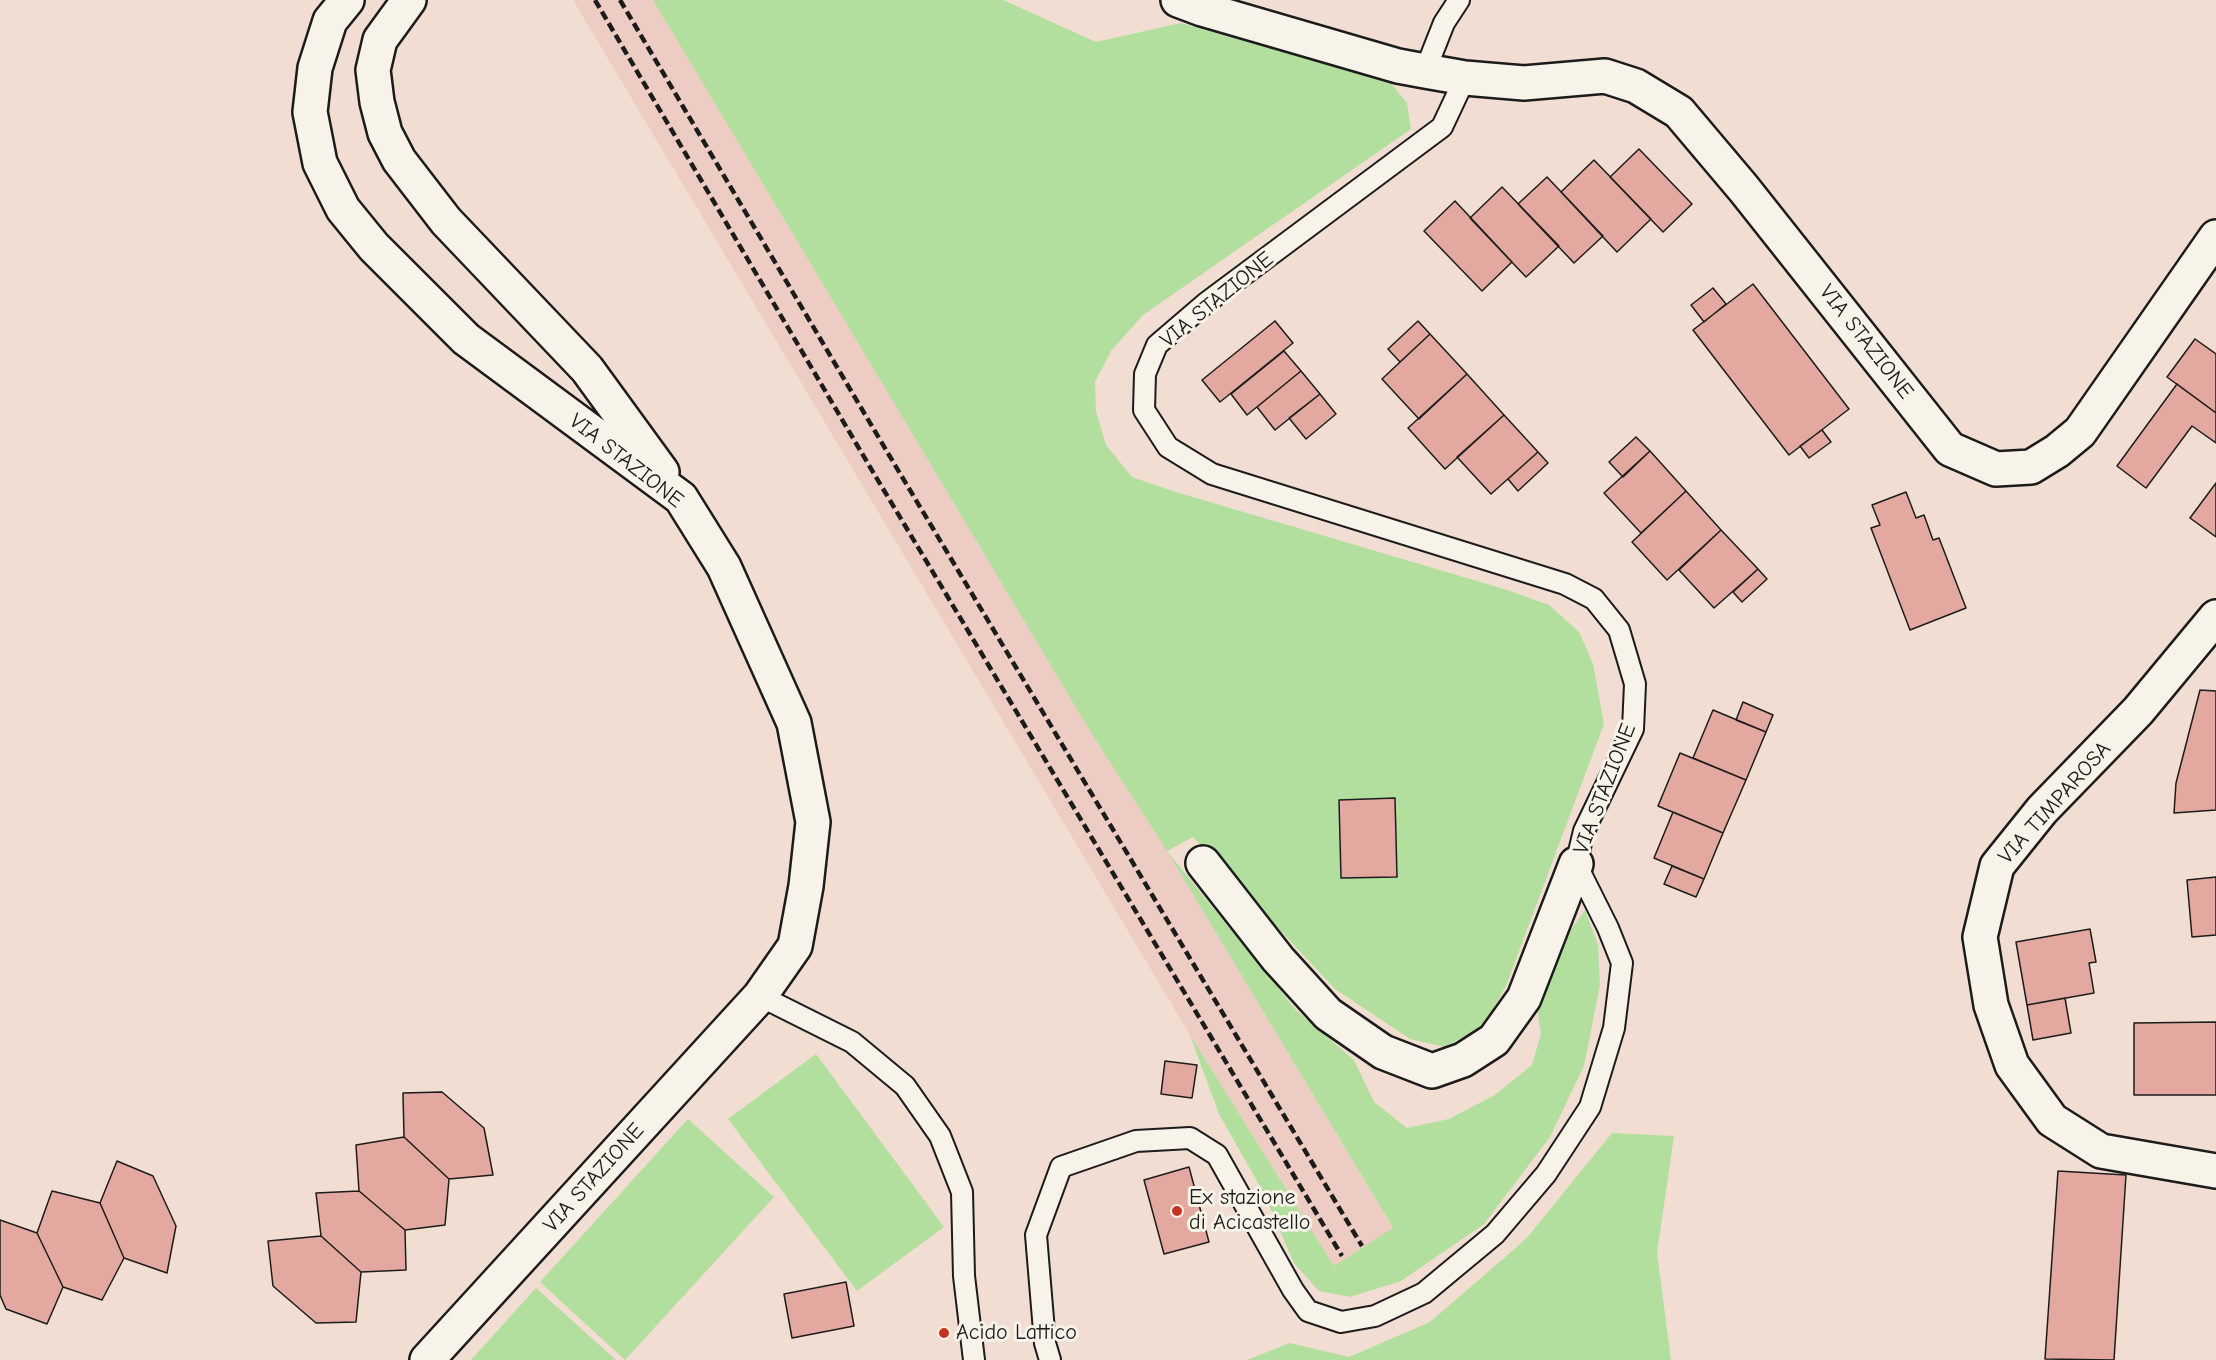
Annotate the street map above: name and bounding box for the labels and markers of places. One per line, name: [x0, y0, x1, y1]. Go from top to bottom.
place label: Ex stazione di Acicastello: [1189, 1185, 1310, 1236]
marker: Ex stazione di Acicastello: [1170, 1204, 1184, 1218]
place label: Acido Lattico: [956, 1320, 1077, 1346]
marker: Acido Lattico: [937, 1326, 951, 1340]

